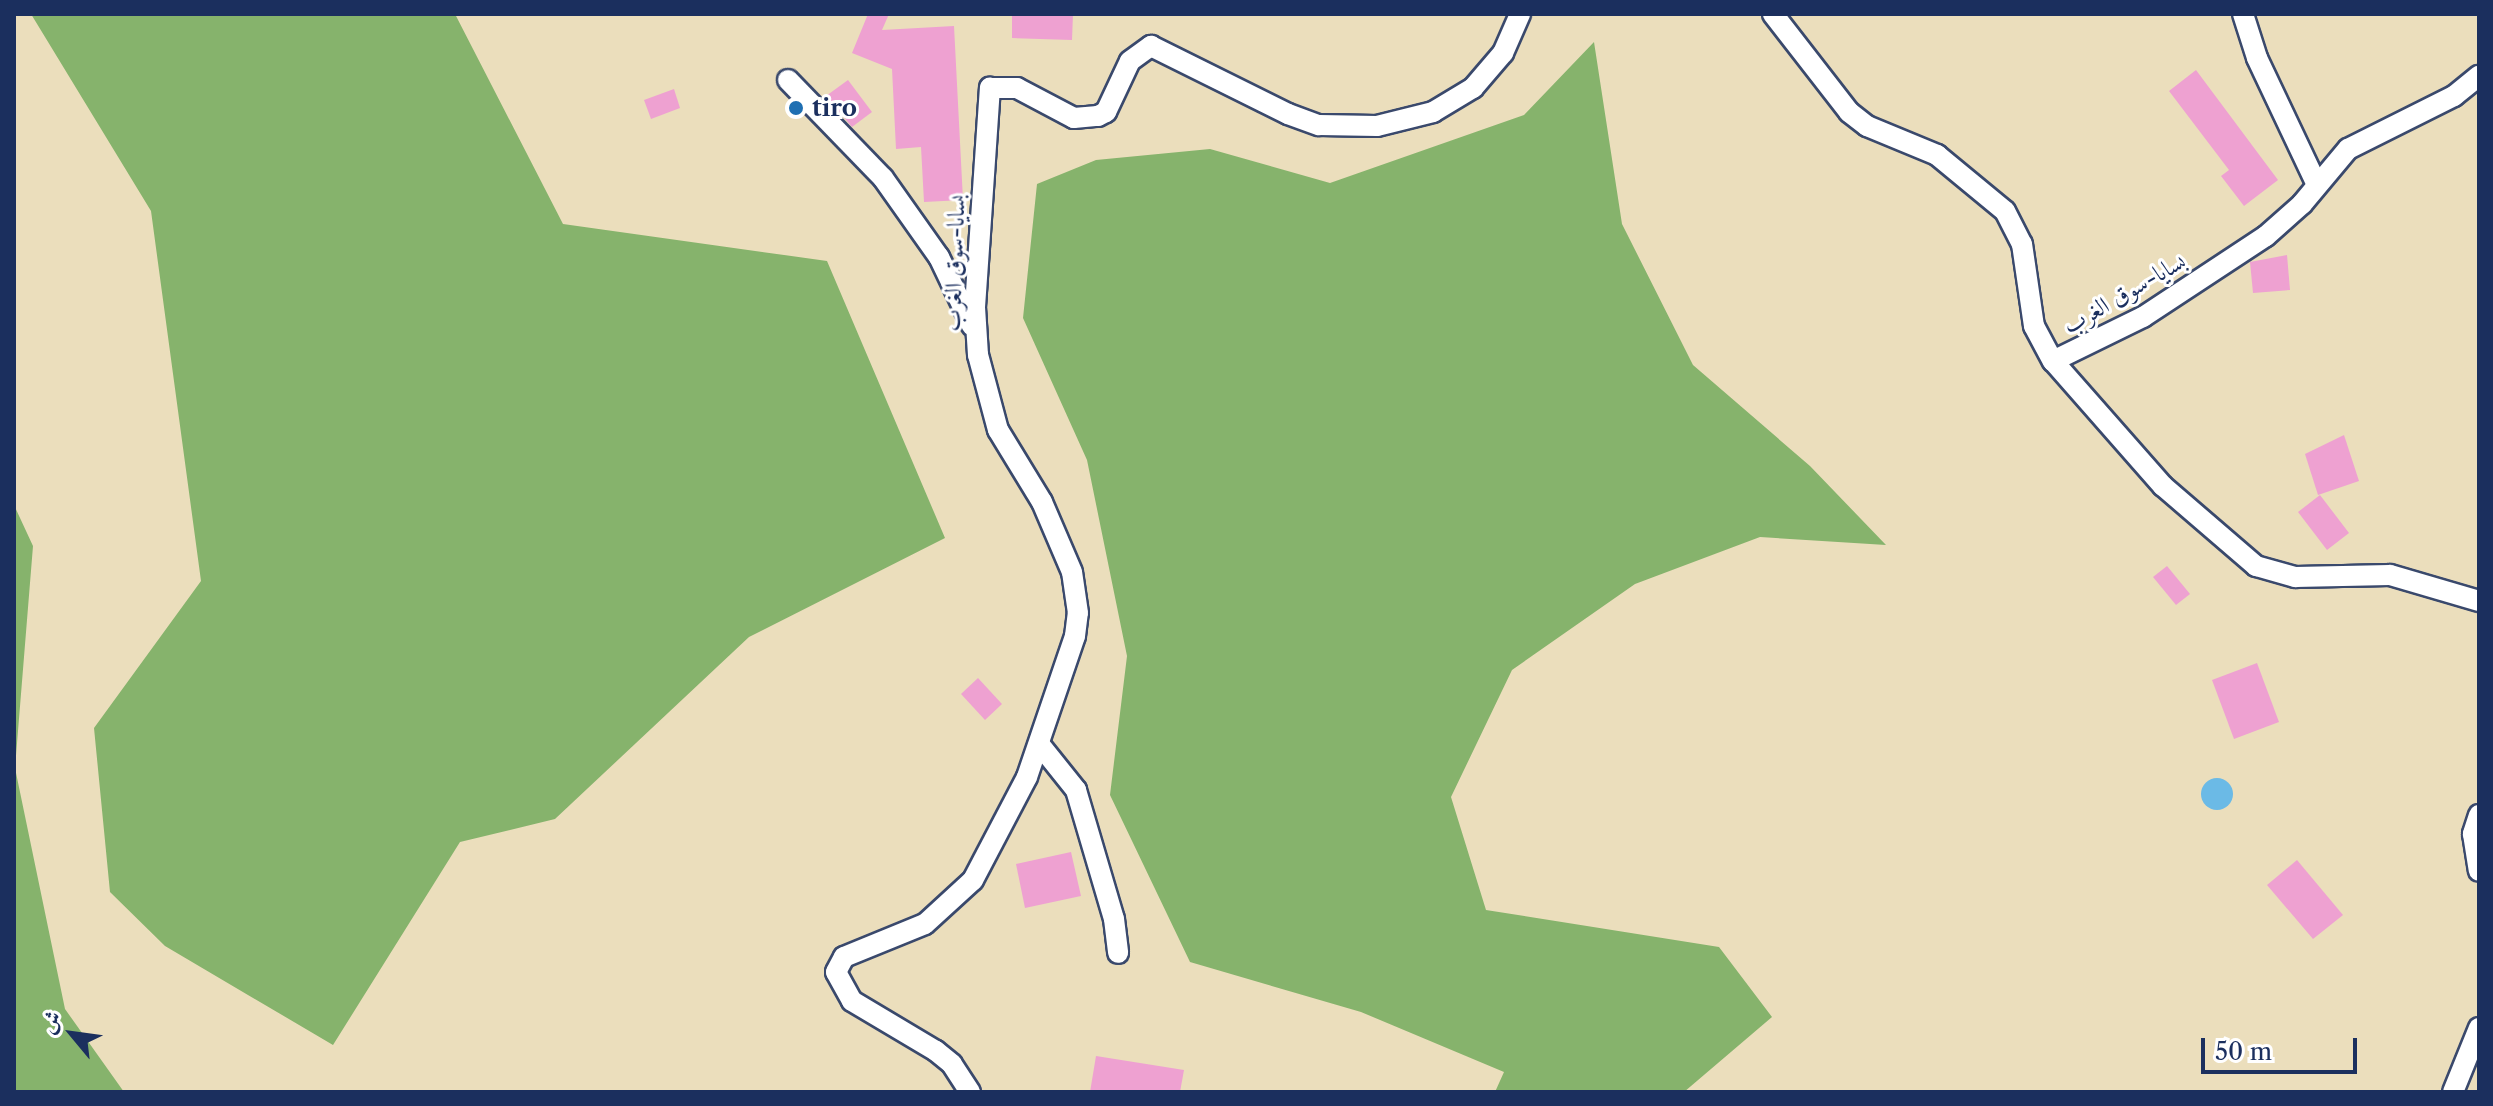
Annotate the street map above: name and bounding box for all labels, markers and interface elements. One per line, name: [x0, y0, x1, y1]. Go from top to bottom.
place label: tiro: [812, 94, 857, 122]
marker: tiro: [787, 99, 805, 117]
street label: بسايا-سوق الغرب: [937, 194, 971, 332]
street label: بسايا-سوق الغرب: [2057, 246, 2191, 340]
north arrow: [32, 994, 112, 1074]
text: ش: [33, 1006, 68, 1038]
scale bar: [2205, 1022, 2361, 1072]
text: 50 m: [2215, 1037, 2272, 1066]

